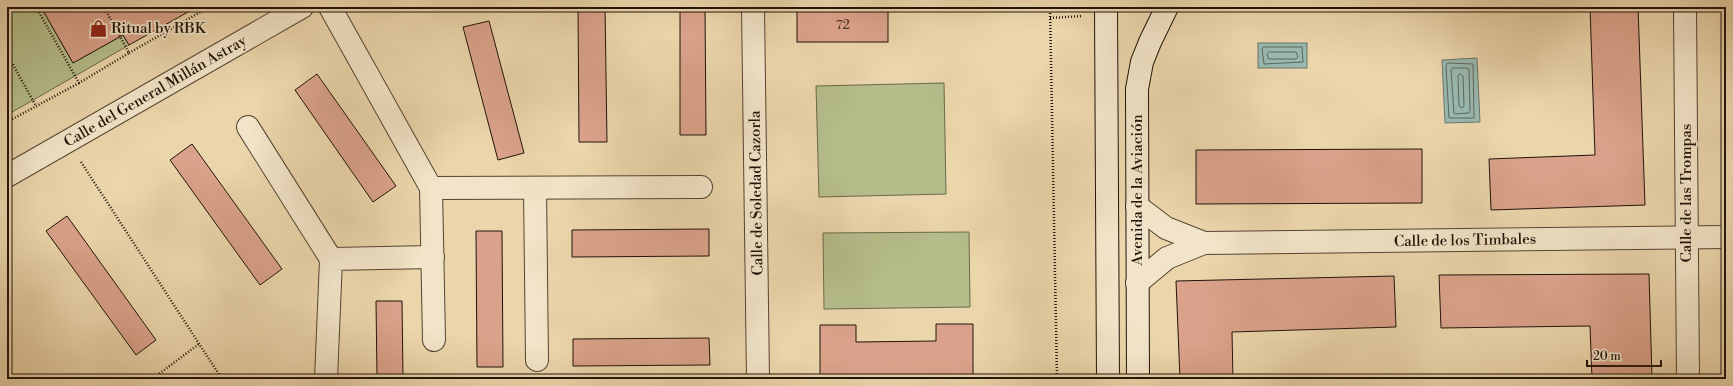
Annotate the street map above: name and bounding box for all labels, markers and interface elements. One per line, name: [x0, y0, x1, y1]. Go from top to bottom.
house number: 72: [836, 17, 850, 33]
shop icon: Ritual by RBK: [88, 18, 108, 38]
place label: Ritual by RBK: [111, 19, 207, 38]
street label: Calle del General Millán Astray: [60, 31, 251, 152]
street label: Calle de Soledad Cazorla: [746, 110, 767, 276]
street label: Avenida de la Aviación: [1128, 114, 1147, 267]
street label: Calle de las Trompas: [1677, 124, 1696, 262]
street label: Calle de los Timbales: [1394, 230, 1536, 251]
scale bar: [1587, 342, 1661, 368]
text: 20 m: [1593, 349, 1621, 364]

